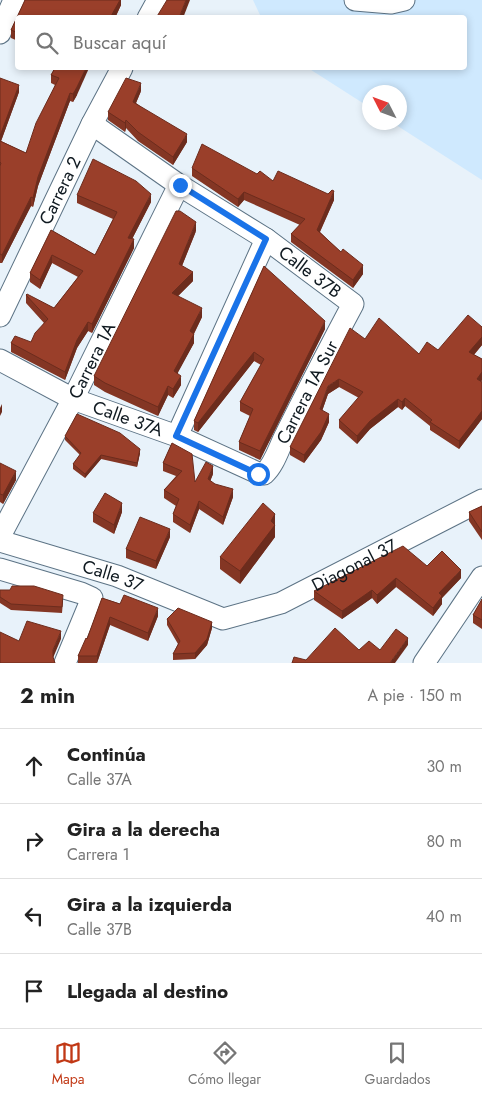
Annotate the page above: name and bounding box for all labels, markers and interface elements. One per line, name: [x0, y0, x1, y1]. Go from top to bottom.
search box: [15, 15, 467, 70]
icon: search: [33, 29, 61, 57]
text: Buscar aquí: [73, 29, 167, 56]
north arrow: [362, 85, 407, 130]
street label: Carrera 2: [33, 152, 88, 229]
route end: [169, 174, 192, 197]
street label: Calle 37B: [273, 240, 347, 304]
street label: Carrera 1A: [62, 318, 122, 403]
street label: Carrera 1A Sur: [270, 335, 345, 449]
street label: Calle 37A: [89, 394, 167, 443]
route start: [247, 463, 270, 486]
street label: Diagonal 37: [307, 533, 402, 598]
street label: Calle 37: [79, 553, 148, 599]
text: 2 min: [20, 681, 75, 711]
text: A pie · 150 m: [368, 684, 462, 707]
text: Continúa: [67, 741, 146, 768]
icon: ahead: [20, 752, 48, 780]
text: 30 m: [426, 755, 462, 778]
text: Calle 37A: [67, 768, 132, 791]
text: Gira a la derecha: [67, 816, 220, 843]
icon: right: [20, 827, 48, 855]
text: 80 m: [426, 830, 462, 853]
text: Carrera 1: [67, 843, 130, 866]
text: Gira a la izquierda: [67, 891, 232, 918]
icon: left: [20, 902, 48, 930]
text: 40 m: [426, 905, 462, 928]
text: Calle 37B: [67, 918, 132, 941]
icon: arrive: [20, 977, 48, 1005]
text: Llegada al destino: [67, 978, 228, 1005]
tab: Mapa: [52, 1039, 85, 1089]
tab: Cómo llegar: [188, 1039, 261, 1089]
tab: Guardados: [365, 1039, 430, 1089]

